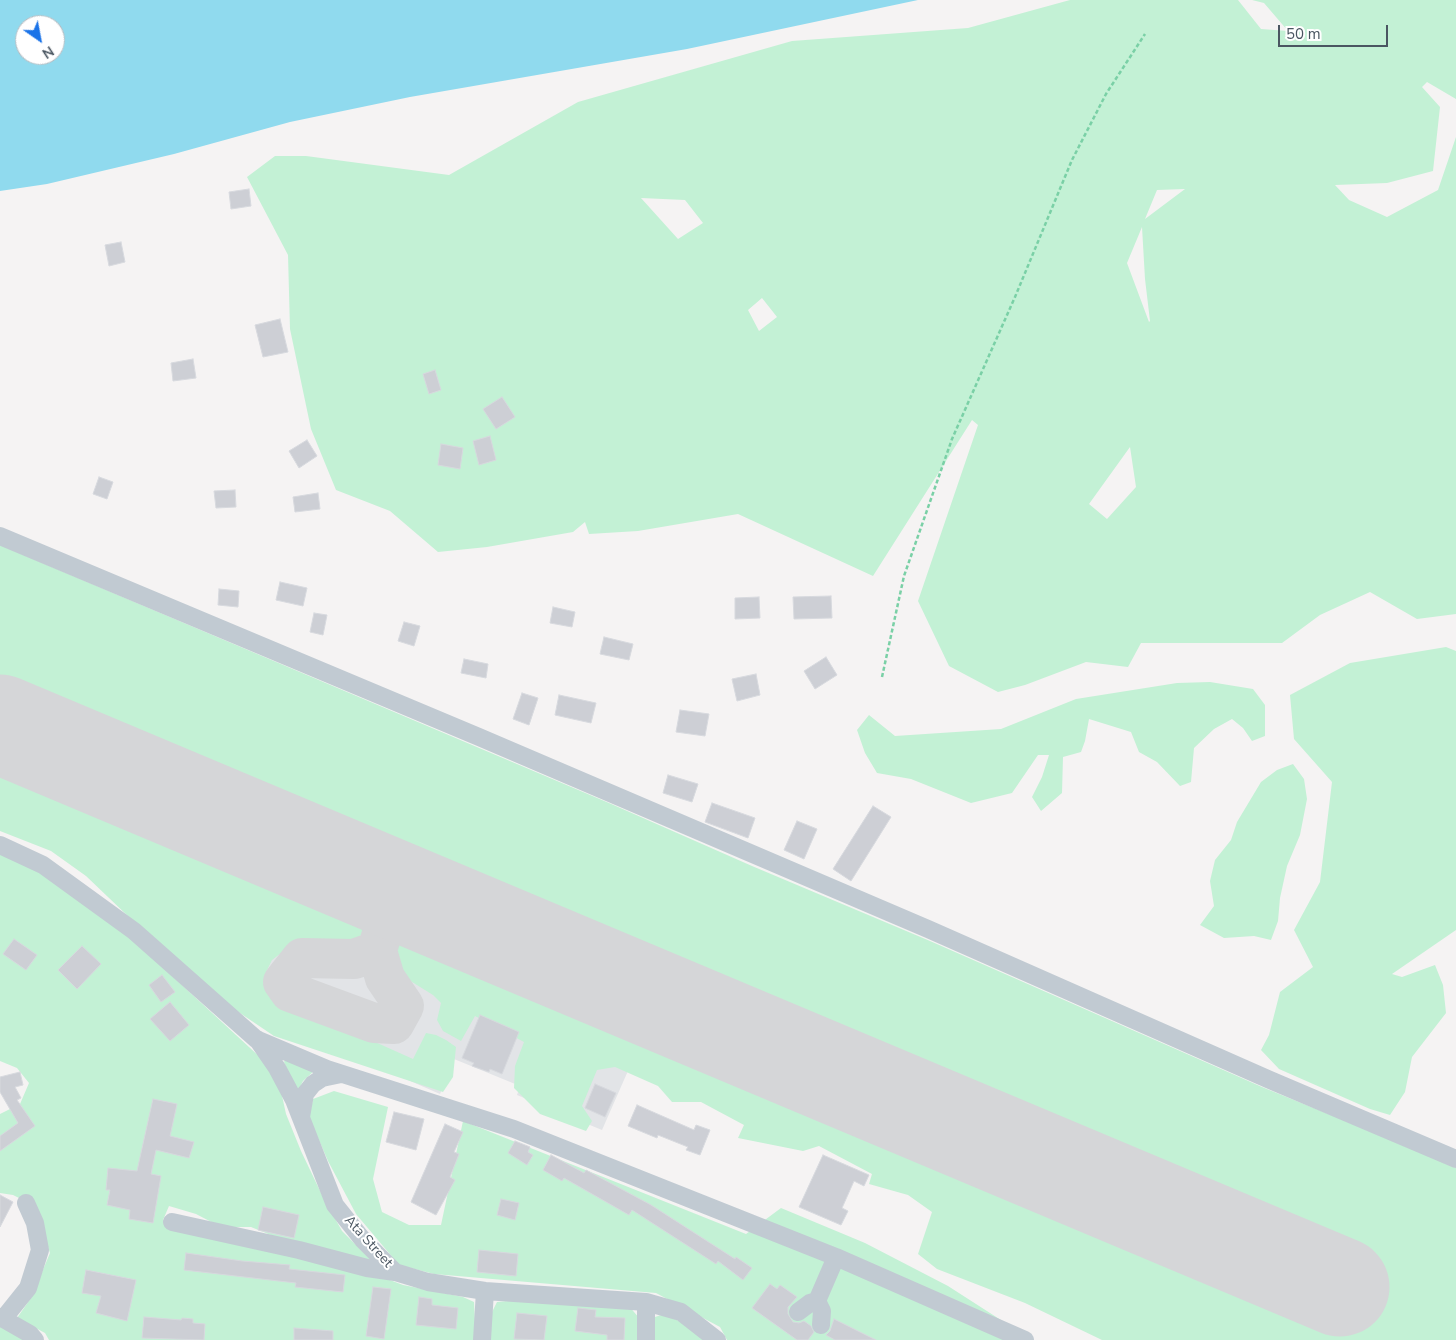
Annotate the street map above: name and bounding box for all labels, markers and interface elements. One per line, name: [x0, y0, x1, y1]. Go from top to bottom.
north arrow: [15, 15, 65, 65]
scale bar: [1281, 15, 1391, 47]
text: 50 m: [1286, 24, 1321, 44]
text: N: [38, 41, 57, 63]
street label: Ata Street: [340, 1213, 396, 1271]

